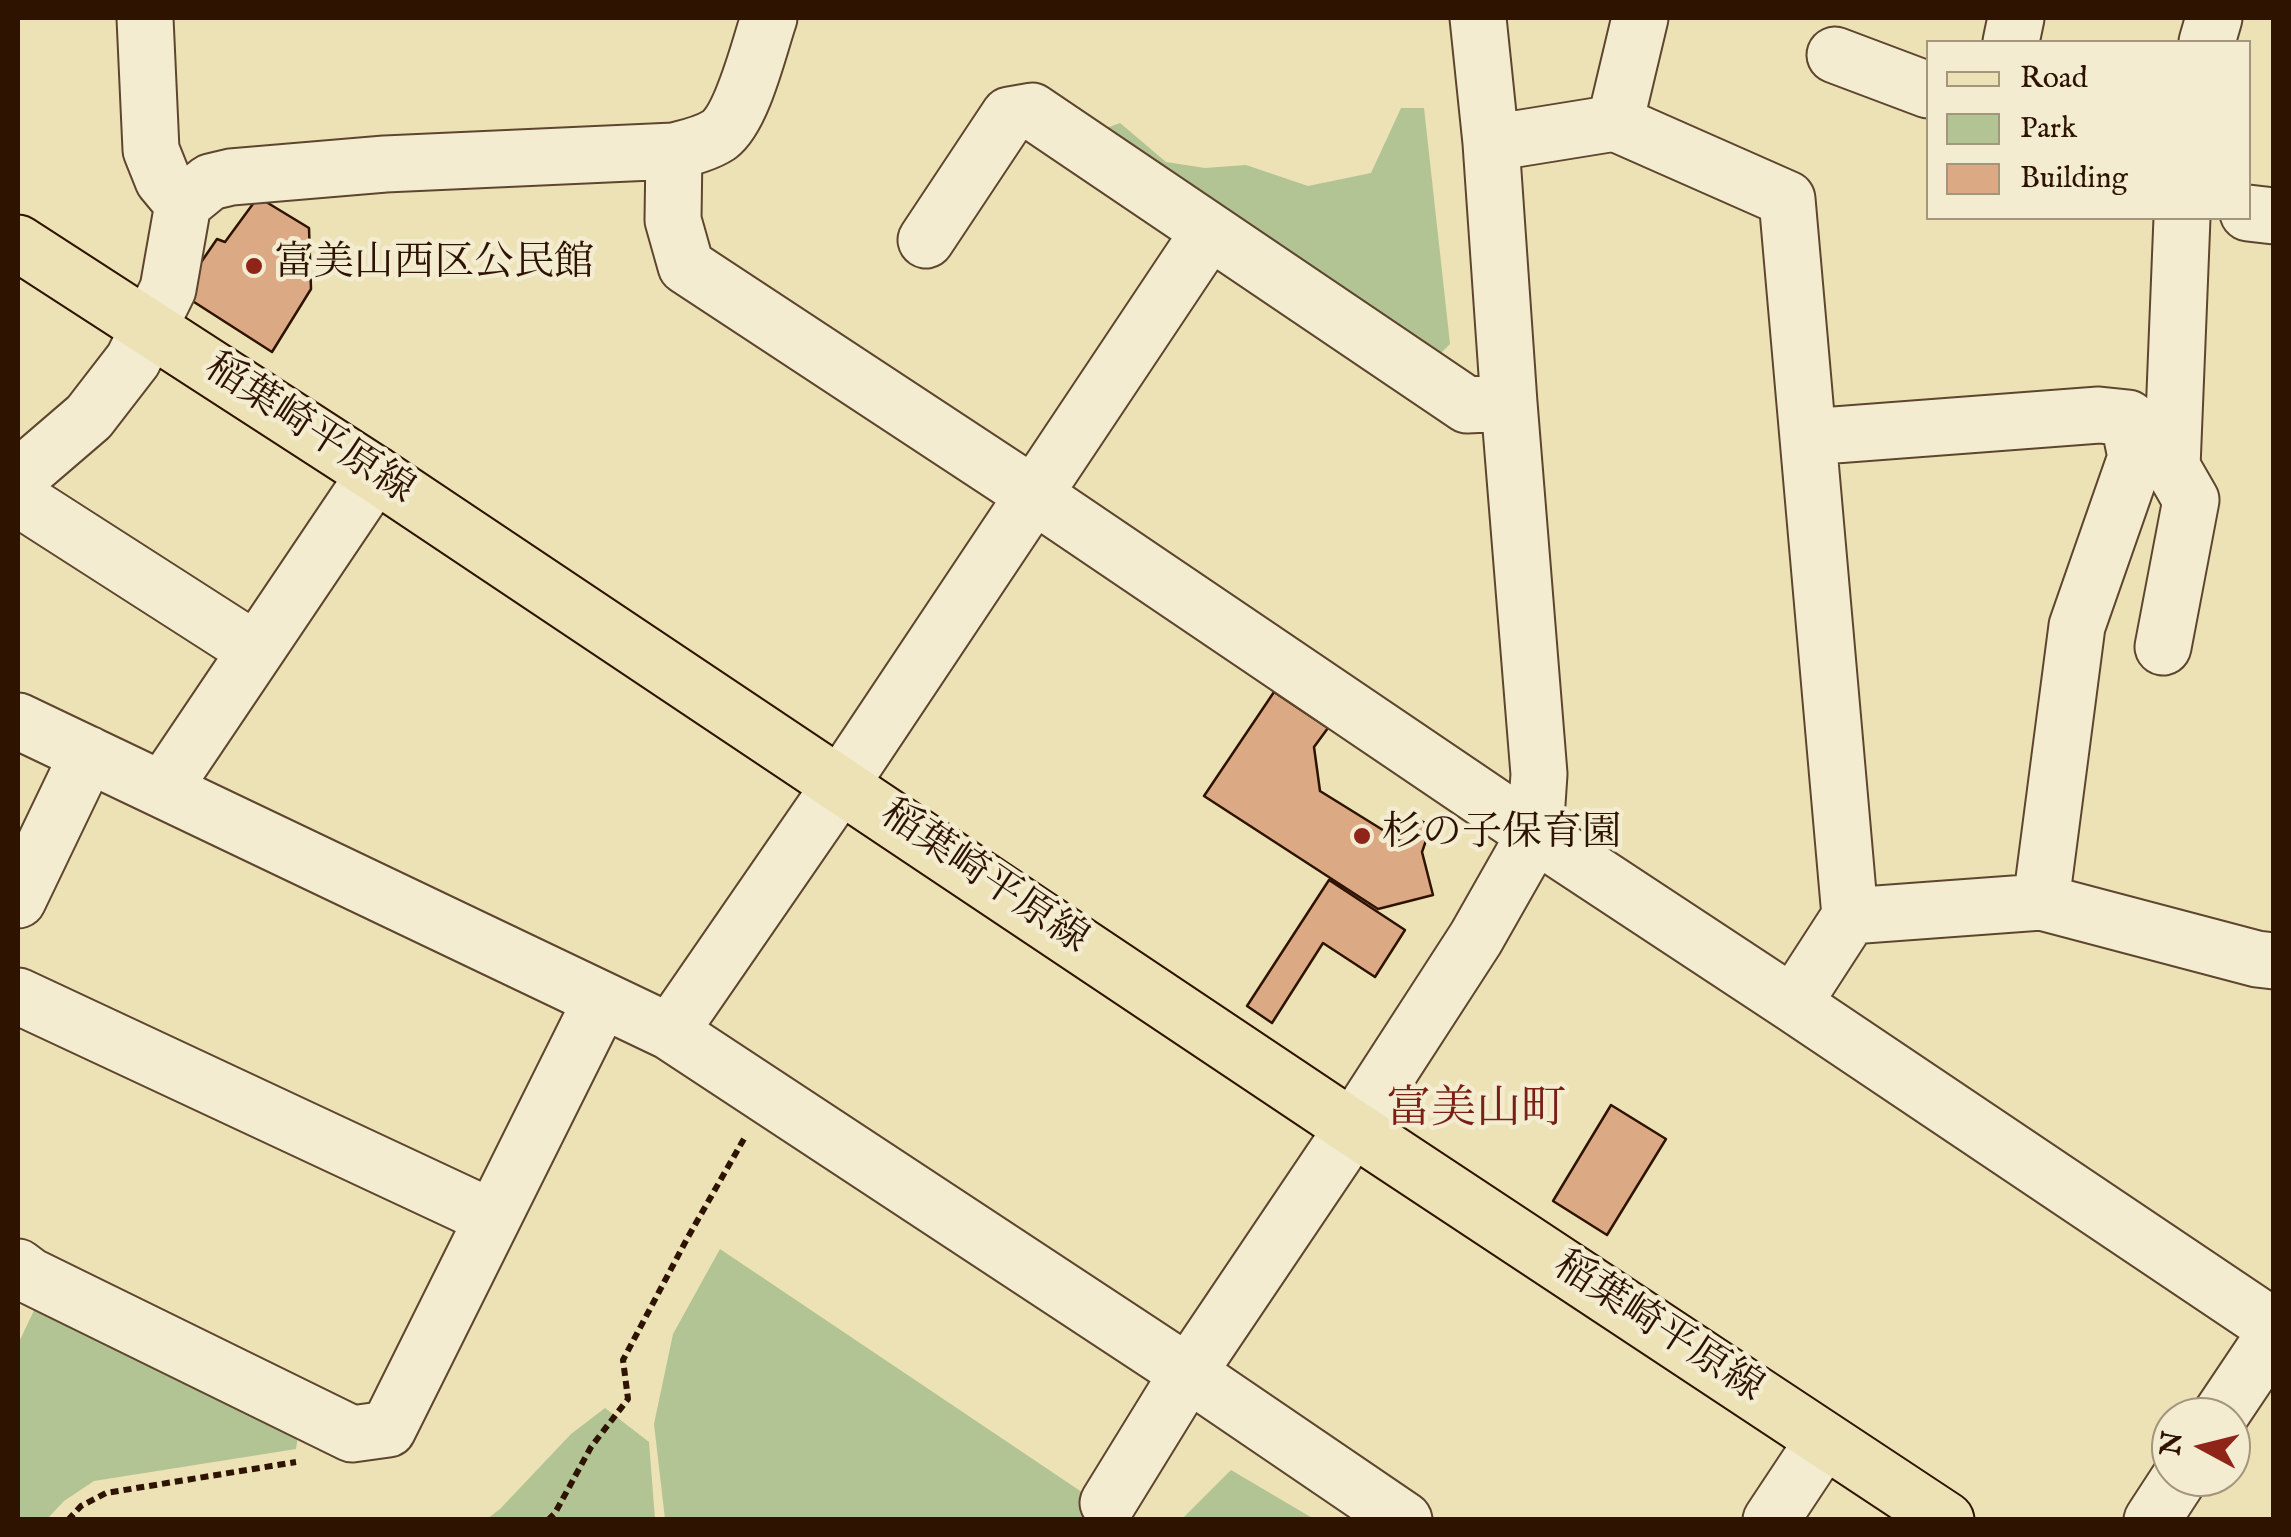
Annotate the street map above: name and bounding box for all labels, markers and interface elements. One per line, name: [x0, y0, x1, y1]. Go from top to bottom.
legend: [1926, 40, 2251, 220]
text: Road: [2020, 60, 2088, 98]
text: Park: [2020, 110, 2077, 148]
text: Building: [2020, 160, 2128, 198]
place label: 富美山西区公民館: [274, 242, 594, 290]
marker: 富美山西区公民館: [243, 255, 265, 277]
street label: 稲葉崎平原線: [194, 346, 422, 516]
street label: 稲葉崎平原線: [870, 792, 1096, 966]
place label: 杉の子保育園: [1382, 812, 1622, 860]
marker: 杉の子保育園: [1351, 825, 1373, 847]
district label: 富美山町: [1386, 1086, 1566, 1140]
street label: 稲葉崎平原線: [1543, 1244, 1771, 1414]
north arrow: [2151, 1397, 2251, 1497]
text: N: [2154, 1429, 2192, 1458]

